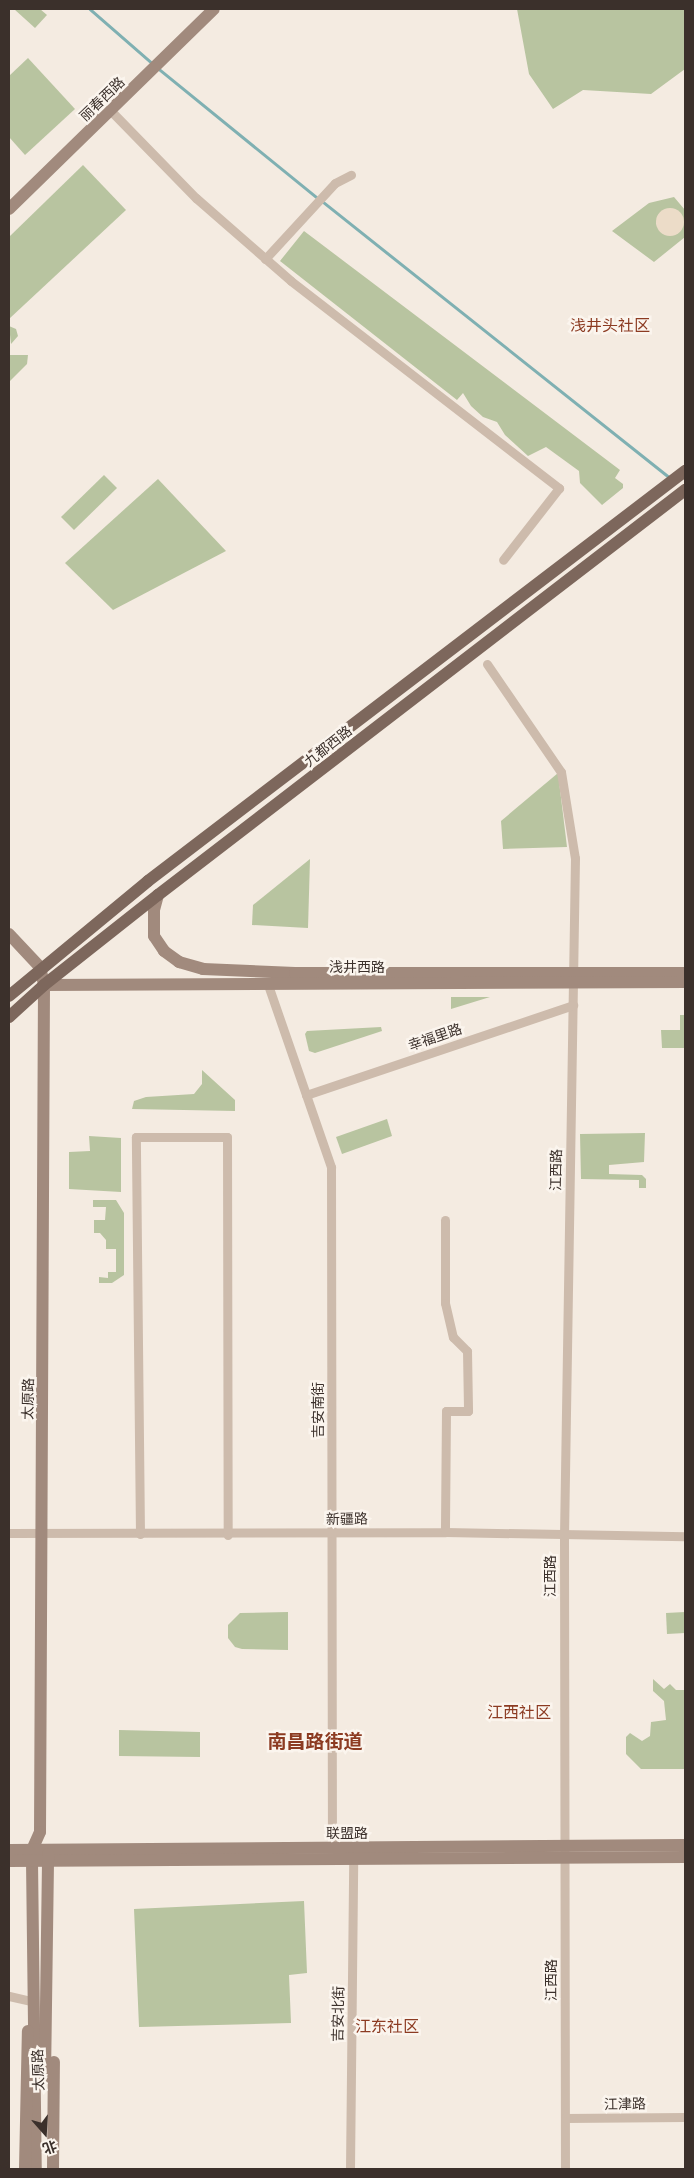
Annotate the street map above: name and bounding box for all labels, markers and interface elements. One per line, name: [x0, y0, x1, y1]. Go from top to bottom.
street label: 丽春西路: [76, 74, 128, 124]
district label: 浅井头社区: [570, 316, 650, 336]
street label: 九都西路: [301, 722, 355, 770]
street label: 浅井西路: [329, 959, 385, 975]
street label: 幸福里路: [406, 1020, 464, 1054]
street label: 江西路: [547, 1149, 565, 1191]
street label: 太原路: [19, 1378, 37, 1420]
street label: 吉安南街: [310, 1382, 326, 1438]
street label: 新疆路: [326, 1510, 368, 1528]
street label: 江西路: [542, 1555, 558, 1597]
district label: 江西社区: [487, 1703, 551, 1723]
district label: 南昌路街道: [268, 1731, 362, 1753]
street label: 联盟路: [326, 1825, 368, 1841]
street label: 江西路: [543, 1959, 559, 2001]
street label: 吉安北街: [329, 1986, 347, 2042]
district label: 江东社区: [355, 2017, 419, 2037]
street label: 太原路: [29, 2049, 47, 2091]
street label: 江津路: [604, 2095, 646, 2113]
north arrow: [20, 2108, 70, 2158]
text: 北: [41, 2137, 59, 2157]

